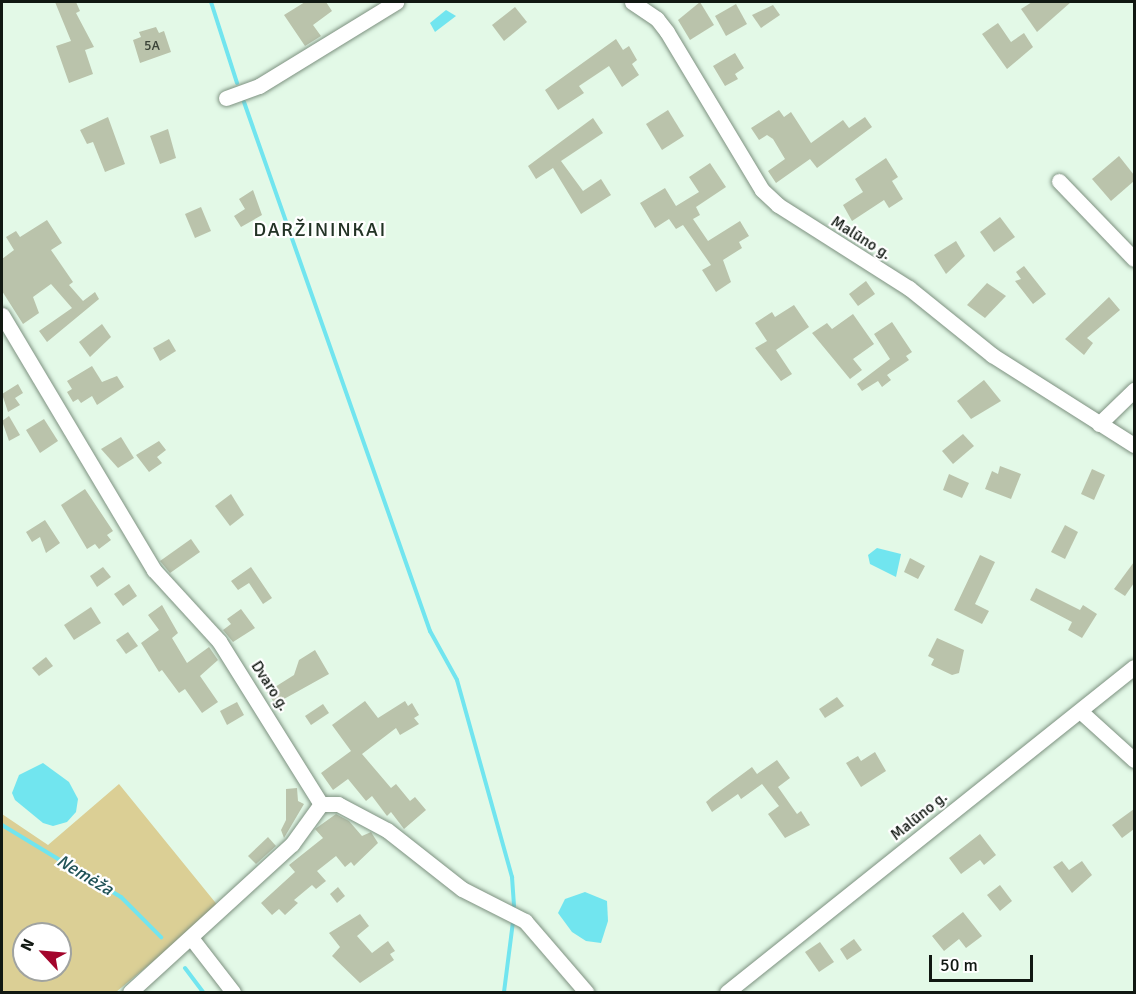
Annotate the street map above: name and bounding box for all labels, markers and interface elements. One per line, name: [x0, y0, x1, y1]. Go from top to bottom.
house number: 5A: [144, 38, 160, 54]
street label: Malūno g.: [827, 212, 895, 264]
district label: DARŽININKAI: [253, 217, 387, 241]
street label: Dvaro g.: [247, 657, 293, 715]
street label: Malūno g.: [887, 787, 951, 845]
water label: Nemėža: [53, 850, 117, 900]
north arrow: [12, 922, 72, 982]
text: N: [16, 936, 39, 954]
scale bar: [932, 943, 1036, 981]
text: 50 m: [940, 954, 978, 976]

